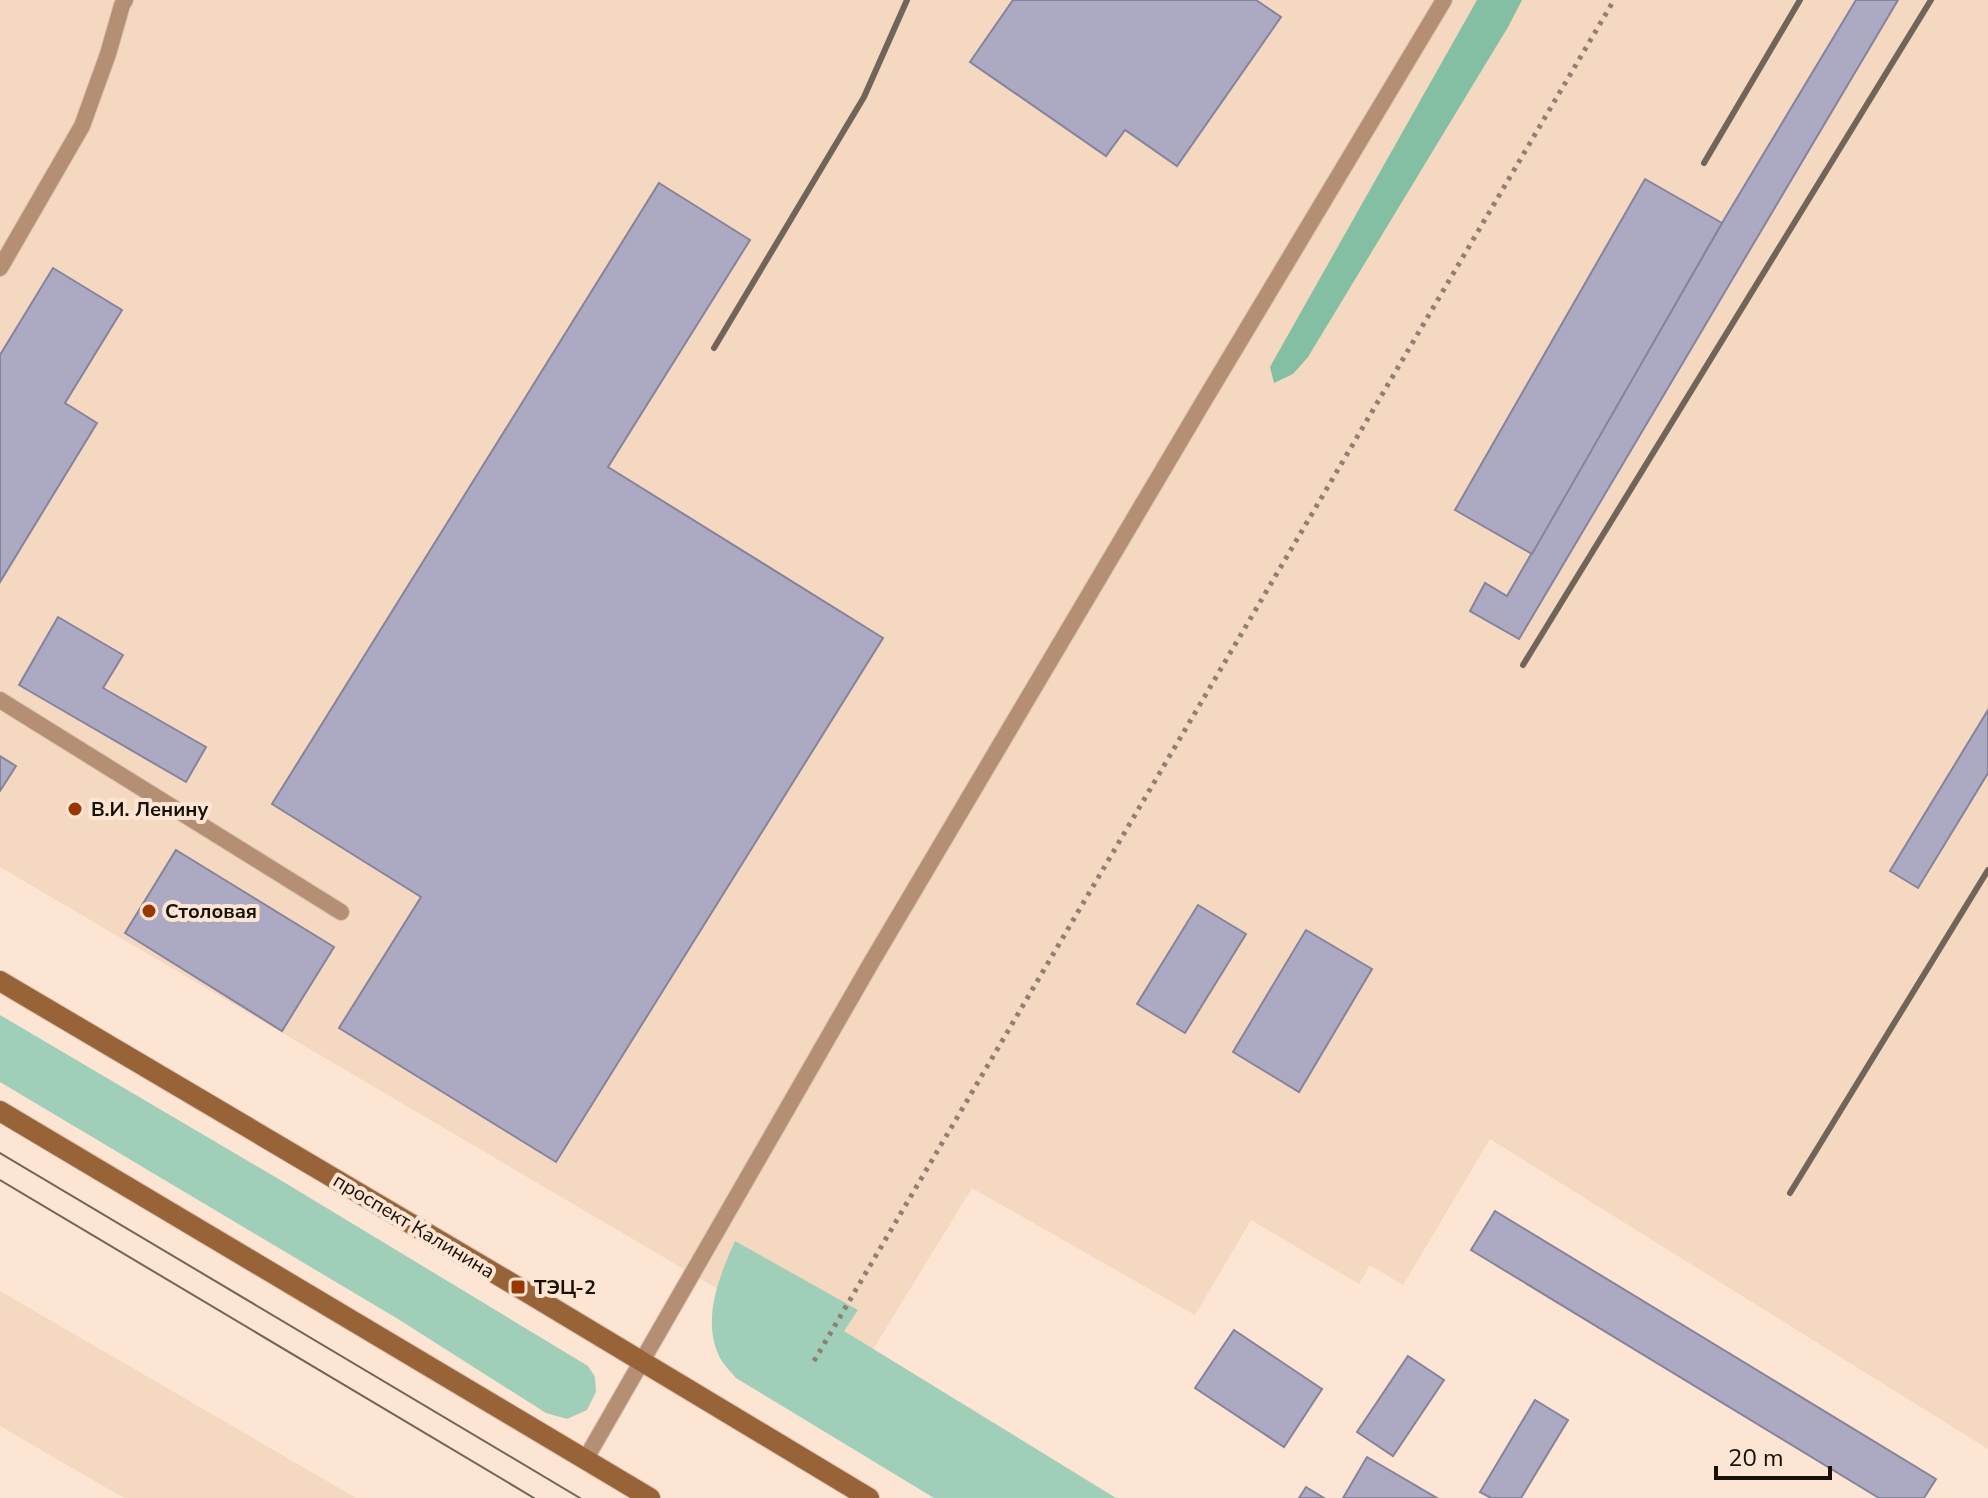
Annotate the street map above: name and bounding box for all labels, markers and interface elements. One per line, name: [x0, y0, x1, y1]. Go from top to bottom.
place label: В.И. Ленину: [91, 796, 208, 823]
marker: В.И. Ленину: [66, 800, 84, 818]
place label: Столовая: [165, 898, 257, 925]
marker: Столовая: [140, 902, 158, 920]
street label: проспект Калинина: [328, 1167, 500, 1285]
place label: ТЭЦ-2: [534, 1274, 596, 1301]
marker: ТЭЦ-2: [509, 1278, 527, 1296]
scale bar: [1716, 1430, 1830, 1480]
text: 20 m: [1728, 1442, 1784, 1474]

